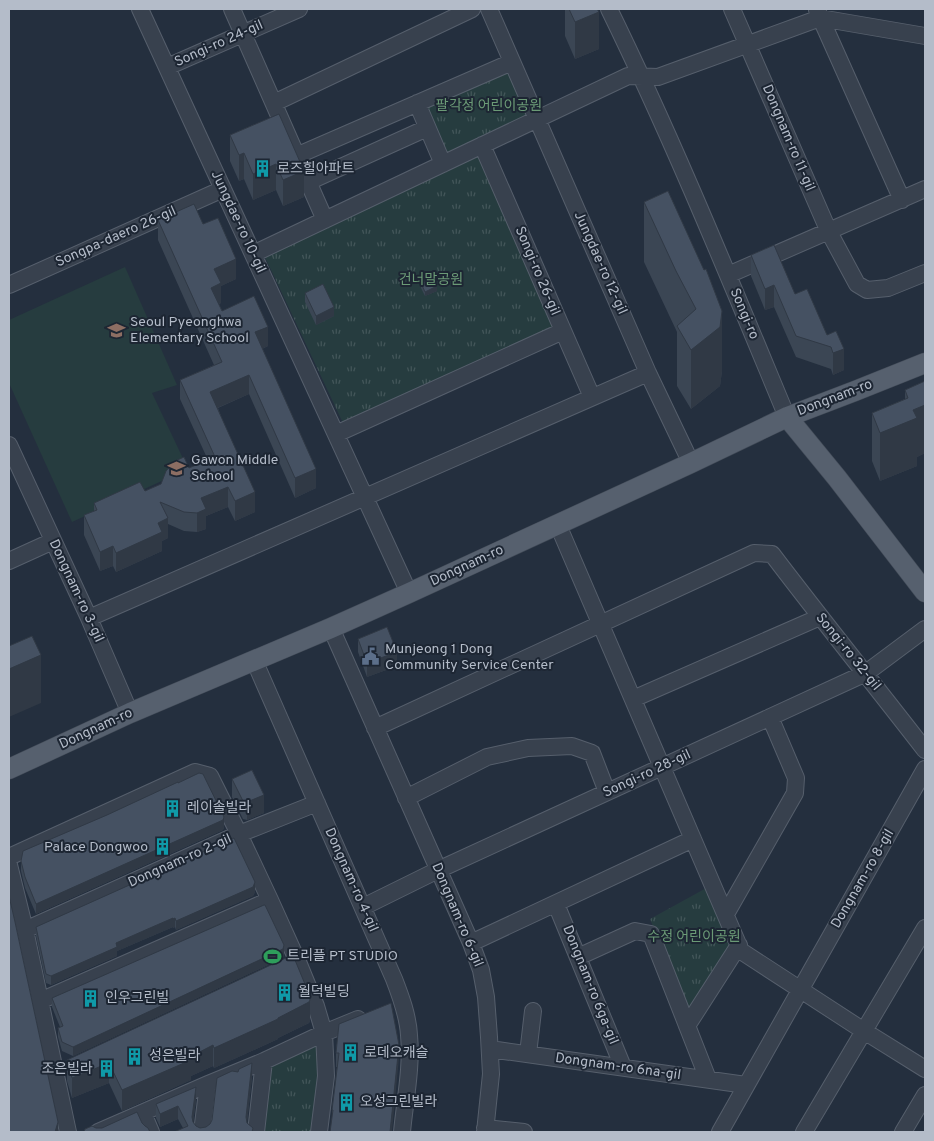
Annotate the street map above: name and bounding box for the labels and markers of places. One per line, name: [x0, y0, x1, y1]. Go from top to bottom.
building icon: 로즈힐아파트: [253, 159, 273, 179]
place label: 로즈힐아파트: [277, 161, 354, 178]
place label: Seoul Pyeonghwa Elementary School: [130, 314, 249, 347]
school or university icon: Seoul Pyeonghwa Elementary School: [106, 320, 126, 340]
place label: Gawon Middle School: [191, 452, 278, 485]
school or university icon: Gawon Middle School: [167, 458, 187, 478]
place label: Munjeong 1 Dong Community Service Center: [385, 641, 554, 674]
public building icon: Munjeong 1 Dong Community Service Center: [361, 647, 381, 667]
building icon: 레이솔빌라: [163, 798, 183, 818]
place label: 레이솔빌라: [187, 800, 252, 817]
building icon: Palace Dongwoo: [152, 837, 172, 857]
place label: Palace Dongwoo: [44, 839, 148, 856]
sports icon: 트리플 PT STUDIO: [263, 946, 283, 966]
place label: 트리플 PT STUDIO: [287, 948, 398, 965]
building icon: 월덕빌딩: [274, 982, 294, 1002]
place label: 월덕빌딩: [298, 984, 350, 1001]
building icon: 인우그린빌: [81, 988, 101, 1008]
place label: 인우그린빌: [105, 990, 169, 1007]
building icon: 로데오캐슬: [340, 1043, 360, 1063]
place label: 로데오캐슬: [364, 1045, 429, 1062]
building icon: 성은빌라: [125, 1046, 145, 1066]
place label: 성은빌라: [149, 1048, 201, 1065]
building icon: 조은빌라: [97, 1059, 117, 1079]
place label: 조은빌라: [41, 1061, 93, 1078]
building icon: 오성그린빌라: [336, 1092, 356, 1112]
place label: 오성그린빌라: [360, 1094, 437, 1111]

